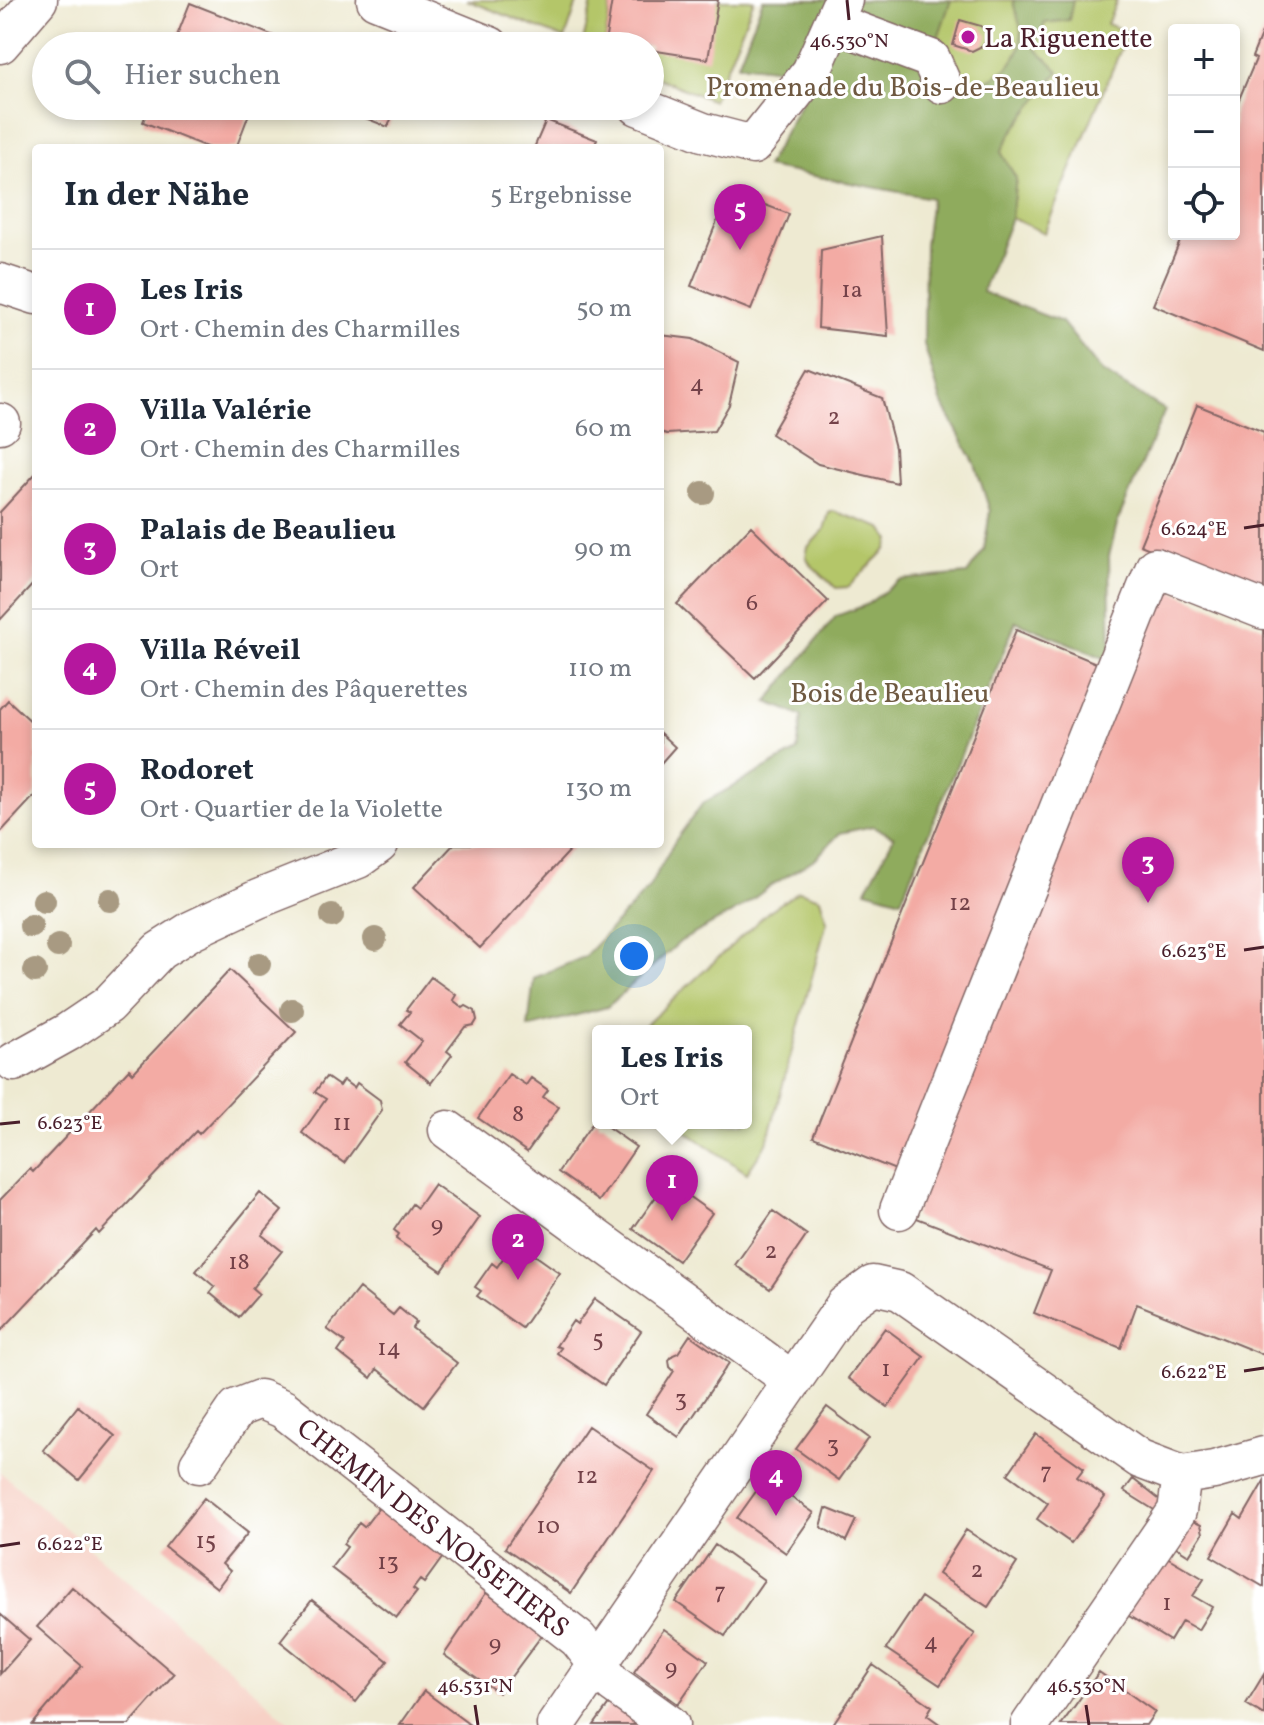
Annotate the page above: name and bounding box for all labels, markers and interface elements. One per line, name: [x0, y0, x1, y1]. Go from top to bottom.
place label: La Riguenette: [984, 20, 1153, 59]
map controls: [1168, 24, 1240, 240]
button: +: [1168, 24, 1240, 96]
text: 46.530°N: [809, 28, 889, 56]
marker: La Riguenette: [959, 28, 977, 46]
search box: [32, 32, 664, 120]
icon: search: [60, 54, 104, 98]
text: Hier suchen: [124, 55, 281, 97]
park label: Promenade du Bois-de-Beaulieu: [706, 69, 1100, 108]
button: −: [1168, 96, 1240, 168]
button: locate: [1168, 168, 1240, 240]
text: In der Nähe: [64, 173, 249, 220]
text: 5 Ergebnisse: [490, 178, 632, 214]
pin: 5: [714, 184, 766, 250]
text: Les Iris: [140, 270, 243, 312]
house number: 1a: [841, 274, 863, 308]
text: 1: [85, 291, 95, 327]
text: 50 m: [576, 291, 632, 327]
text: Ort · Chemin des Charmilles: [140, 312, 460, 348]
house number: 4: [690, 368, 704, 402]
text: Villa Valérie: [140, 390, 312, 432]
house number: 2: [828, 401, 840, 435]
text: 2: [83, 411, 97, 447]
text: 60 m: [575, 411, 632, 447]
text: Ort · Chemin des Charmilles: [140, 432, 460, 468]
text: Palais de Beaulieu: [140, 510, 396, 552]
text: 6.624°E: [1161, 516, 1227, 544]
text: 3: [83, 531, 97, 567]
text: 90 m: [574, 531, 632, 567]
text: Ort: [140, 552, 179, 588]
house number: 6: [746, 587, 758, 621]
text: Villa Réveil: [140, 630, 301, 672]
text: 4: [82, 651, 98, 687]
text: 110 m: [568, 651, 632, 687]
text: Ort · Chemin des Pâquerettes: [140, 672, 468, 708]
park label: Bois de Beaulieu: [790, 675, 990, 714]
text: Rodoret: [140, 750, 254, 792]
text: 5: [84, 771, 96, 807]
text: 130 m: [565, 771, 632, 807]
text: Ort · Quartier de la Violette: [140, 792, 443, 828]
pin: 3: [1122, 837, 1174, 903]
house number: 12: [949, 887, 971, 921]
your location: [614, 936, 654, 976]
text: 6.623°E: [1162, 938, 1226, 966]
popup: [592, 1025, 752, 1129]
text: Les Iris: [620, 1038, 724, 1080]
text: Ort: [620, 1080, 659, 1116]
house number: 8: [512, 1098, 524, 1132]
house number: 11: [333, 1107, 351, 1141]
text: 6.623°E: [38, 1110, 102, 1138]
pin: 1: [646, 1155, 698, 1221]
house number: 9: [431, 1209, 443, 1243]
pin: 2: [492, 1214, 544, 1280]
house number: 2: [765, 1235, 777, 1269]
house number: 18: [228, 1246, 250, 1280]
house number: 5: [592, 1323, 604, 1357]
house number: 14: [377, 1332, 401, 1366]
house number: 1: [881, 1353, 891, 1387]
text: 6.622°E: [1161, 1359, 1227, 1387]
house number: 3: [675, 1383, 687, 1417]
street label: CHEMIN DES NOISETIERS: [288, 1410, 577, 1648]
house number: 3: [827, 1429, 839, 1463]
pin: 4: [750, 1450, 802, 1516]
house number: 7: [1040, 1456, 1052, 1490]
house number: 12: [576, 1460, 598, 1494]
house number: 10: [536, 1510, 560, 1544]
house number: 15: [196, 1525, 216, 1559]
text: 6.622°E: [37, 1531, 103, 1559]
house number: 13: [377, 1546, 399, 1580]
house number: 2: [971, 1554, 983, 1588]
house number: 7: [714, 1576, 726, 1610]
house number: 1: [1162, 1587, 1172, 1621]
house number: 4: [924, 1626, 938, 1660]
house number: 9: [489, 1628, 501, 1662]
house number: 9: [665, 1652, 677, 1686]
text: 46.531°N: [437, 1673, 513, 1701]
text: 46.530°N: [1046, 1673, 1126, 1701]

